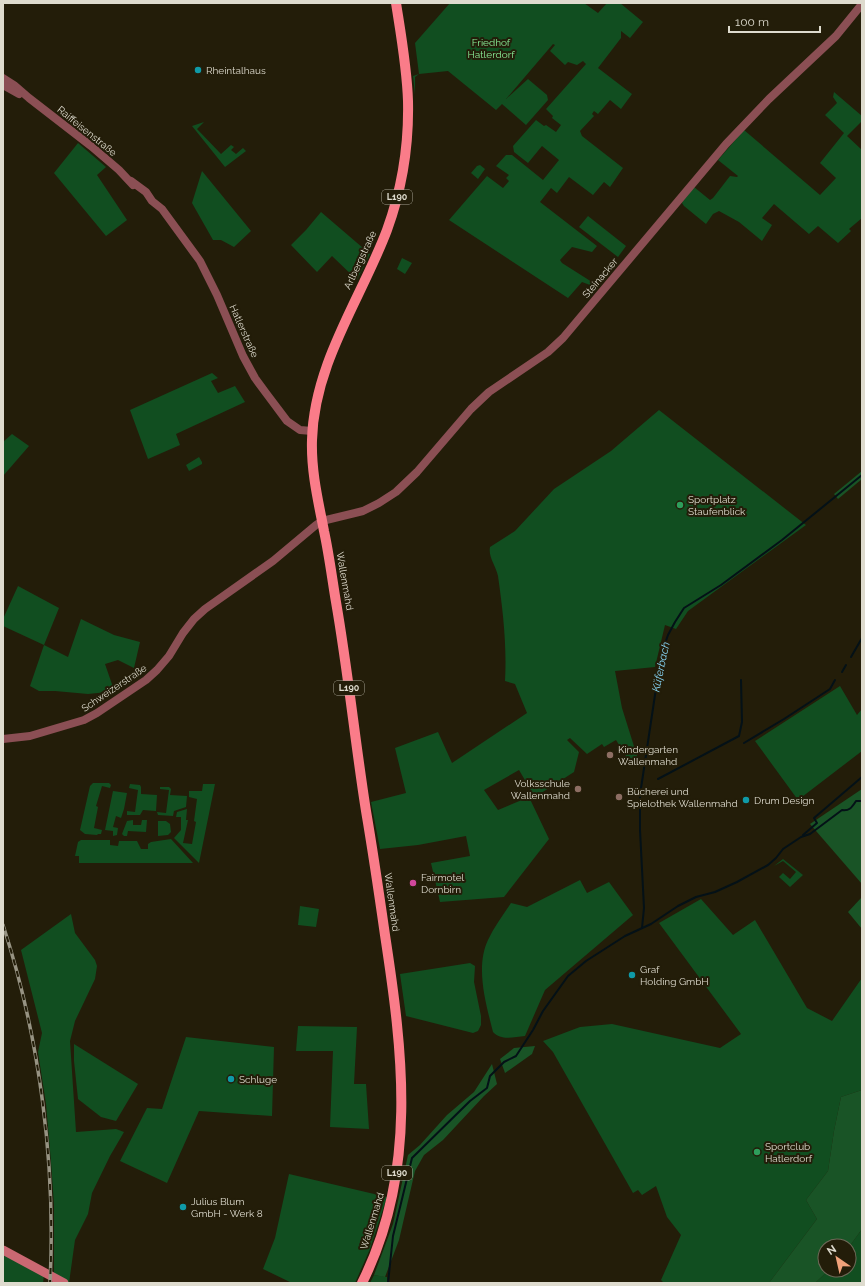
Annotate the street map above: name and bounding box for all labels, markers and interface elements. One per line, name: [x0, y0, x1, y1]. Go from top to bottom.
scale bar: [729, 8, 820, 34]
text: 100 m: [735, 15, 769, 29]
park label: Friedhof Hatlerdorf: [467, 37, 515, 60]
marker: Rheintalhaus: [193, 65, 203, 75]
place label: Rheintalhaus: [206, 65, 266, 76]
street label: Raiffeisenstraße: [55, 104, 119, 158]
road number: L190: [382, 190, 412, 204]
street label: Arlbergstraße: [342, 229, 378, 291]
street label: Steinacker: [580, 256, 620, 300]
street label: Hatlerstraße: [227, 303, 261, 359]
place label: Sportplatz Staufenblick: [688, 494, 746, 517]
marker: Sportplatz Staufenblick: [675, 500, 685, 510]
street label: Wallenmahd: [334, 551, 356, 611]
water label: Küferbach: [649, 641, 673, 693]
street label: Schweizerstraße: [79, 662, 149, 714]
road number: L190: [334, 681, 364, 695]
place label: Kindergarten Wallenmahd: [618, 744, 678, 767]
marker: Kindergarten Wallenmahd: [605, 750, 615, 760]
place label: Volksschule Wallenmahd: [511, 778, 570, 801]
marker: Volksschule Wallenmahd: [573, 784, 583, 794]
place label: Bücherei und Spielothek Wallenmahd: [627, 786, 738, 809]
marker: Bücherei und Spielothek Wallenmahd: [614, 792, 624, 802]
marker: Drum Design: [741, 795, 751, 805]
place label: Drum Design: [754, 795, 815, 806]
street label: Wallenmahd: [382, 872, 402, 932]
place label: Fairmotel Dornbirn: [421, 872, 465, 895]
marker: Fairmotel Dornbirn: [408, 878, 418, 888]
place label: Graf Holding GmbH: [640, 964, 709, 987]
marker: Graf Holding GmbH: [627, 970, 637, 980]
marker: Schluge: [226, 1074, 236, 1084]
place label: Schluge: [239, 1074, 277, 1085]
place label: Sportclub Hatlerdorf: [765, 1141, 813, 1164]
marker: Sportclub Hatlerdorf: [752, 1147, 762, 1157]
road number: L190: [382, 1166, 412, 1180]
street label: Wallenmahd: [358, 1191, 386, 1251]
place label: Julius Blum GmbH - Werk 8: [191, 1196, 263, 1219]
marker: Julius Blum GmbH - Werk 8: [178, 1202, 188, 1212]
north arrow: [817, 1238, 857, 1278]
text: N: [825, 1242, 839, 1258]

